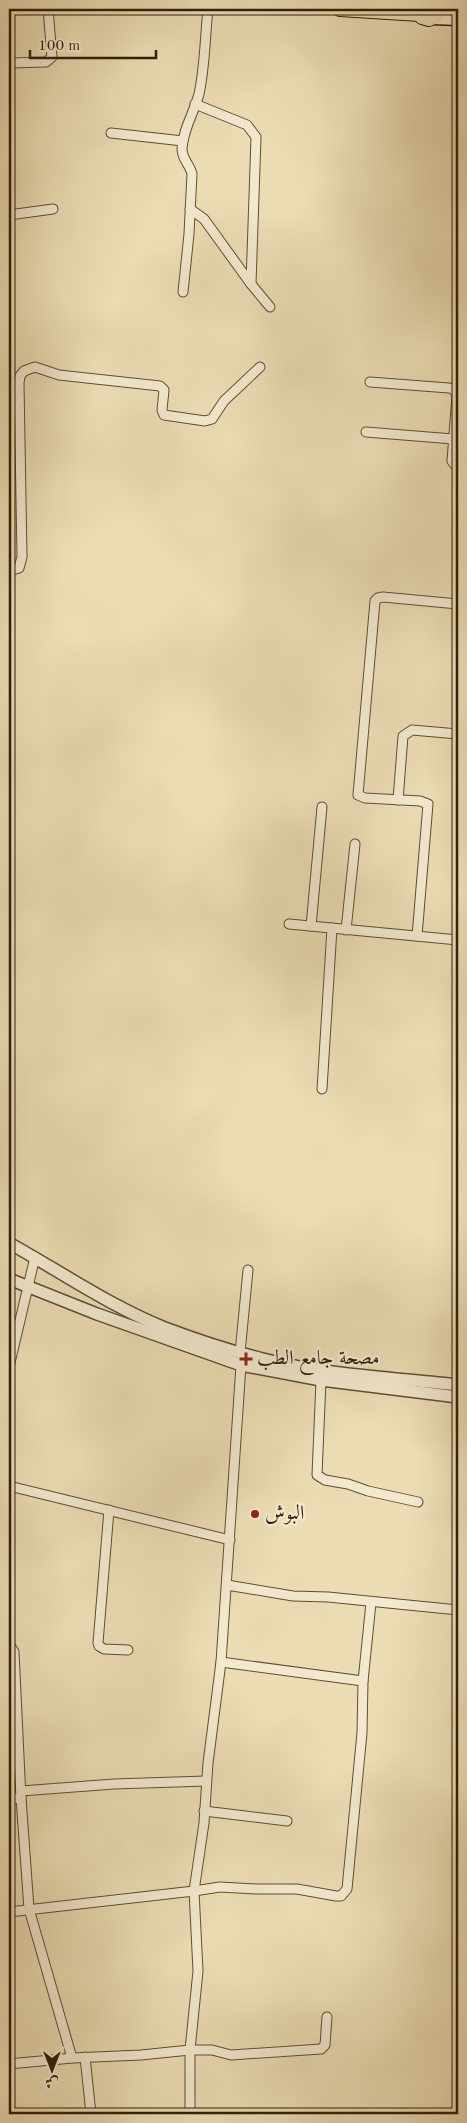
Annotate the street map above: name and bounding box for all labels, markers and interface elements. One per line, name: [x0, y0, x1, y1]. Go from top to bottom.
scale bar: [30, 28, 156, 60]
text: 100 m: [38, 39, 80, 54]
place label: مصحة جامع الطب: [257, 1349, 380, 1375]
marker: مصحة جامع الطب: [239, 1352, 253, 1366]
place label: البوش: [265, 1504, 304, 1525]
marker: البوش: [249, 1508, 261, 1520]
north arrow: [28, 2046, 78, 2096]
text: ش: [45, 2075, 59, 2089]

